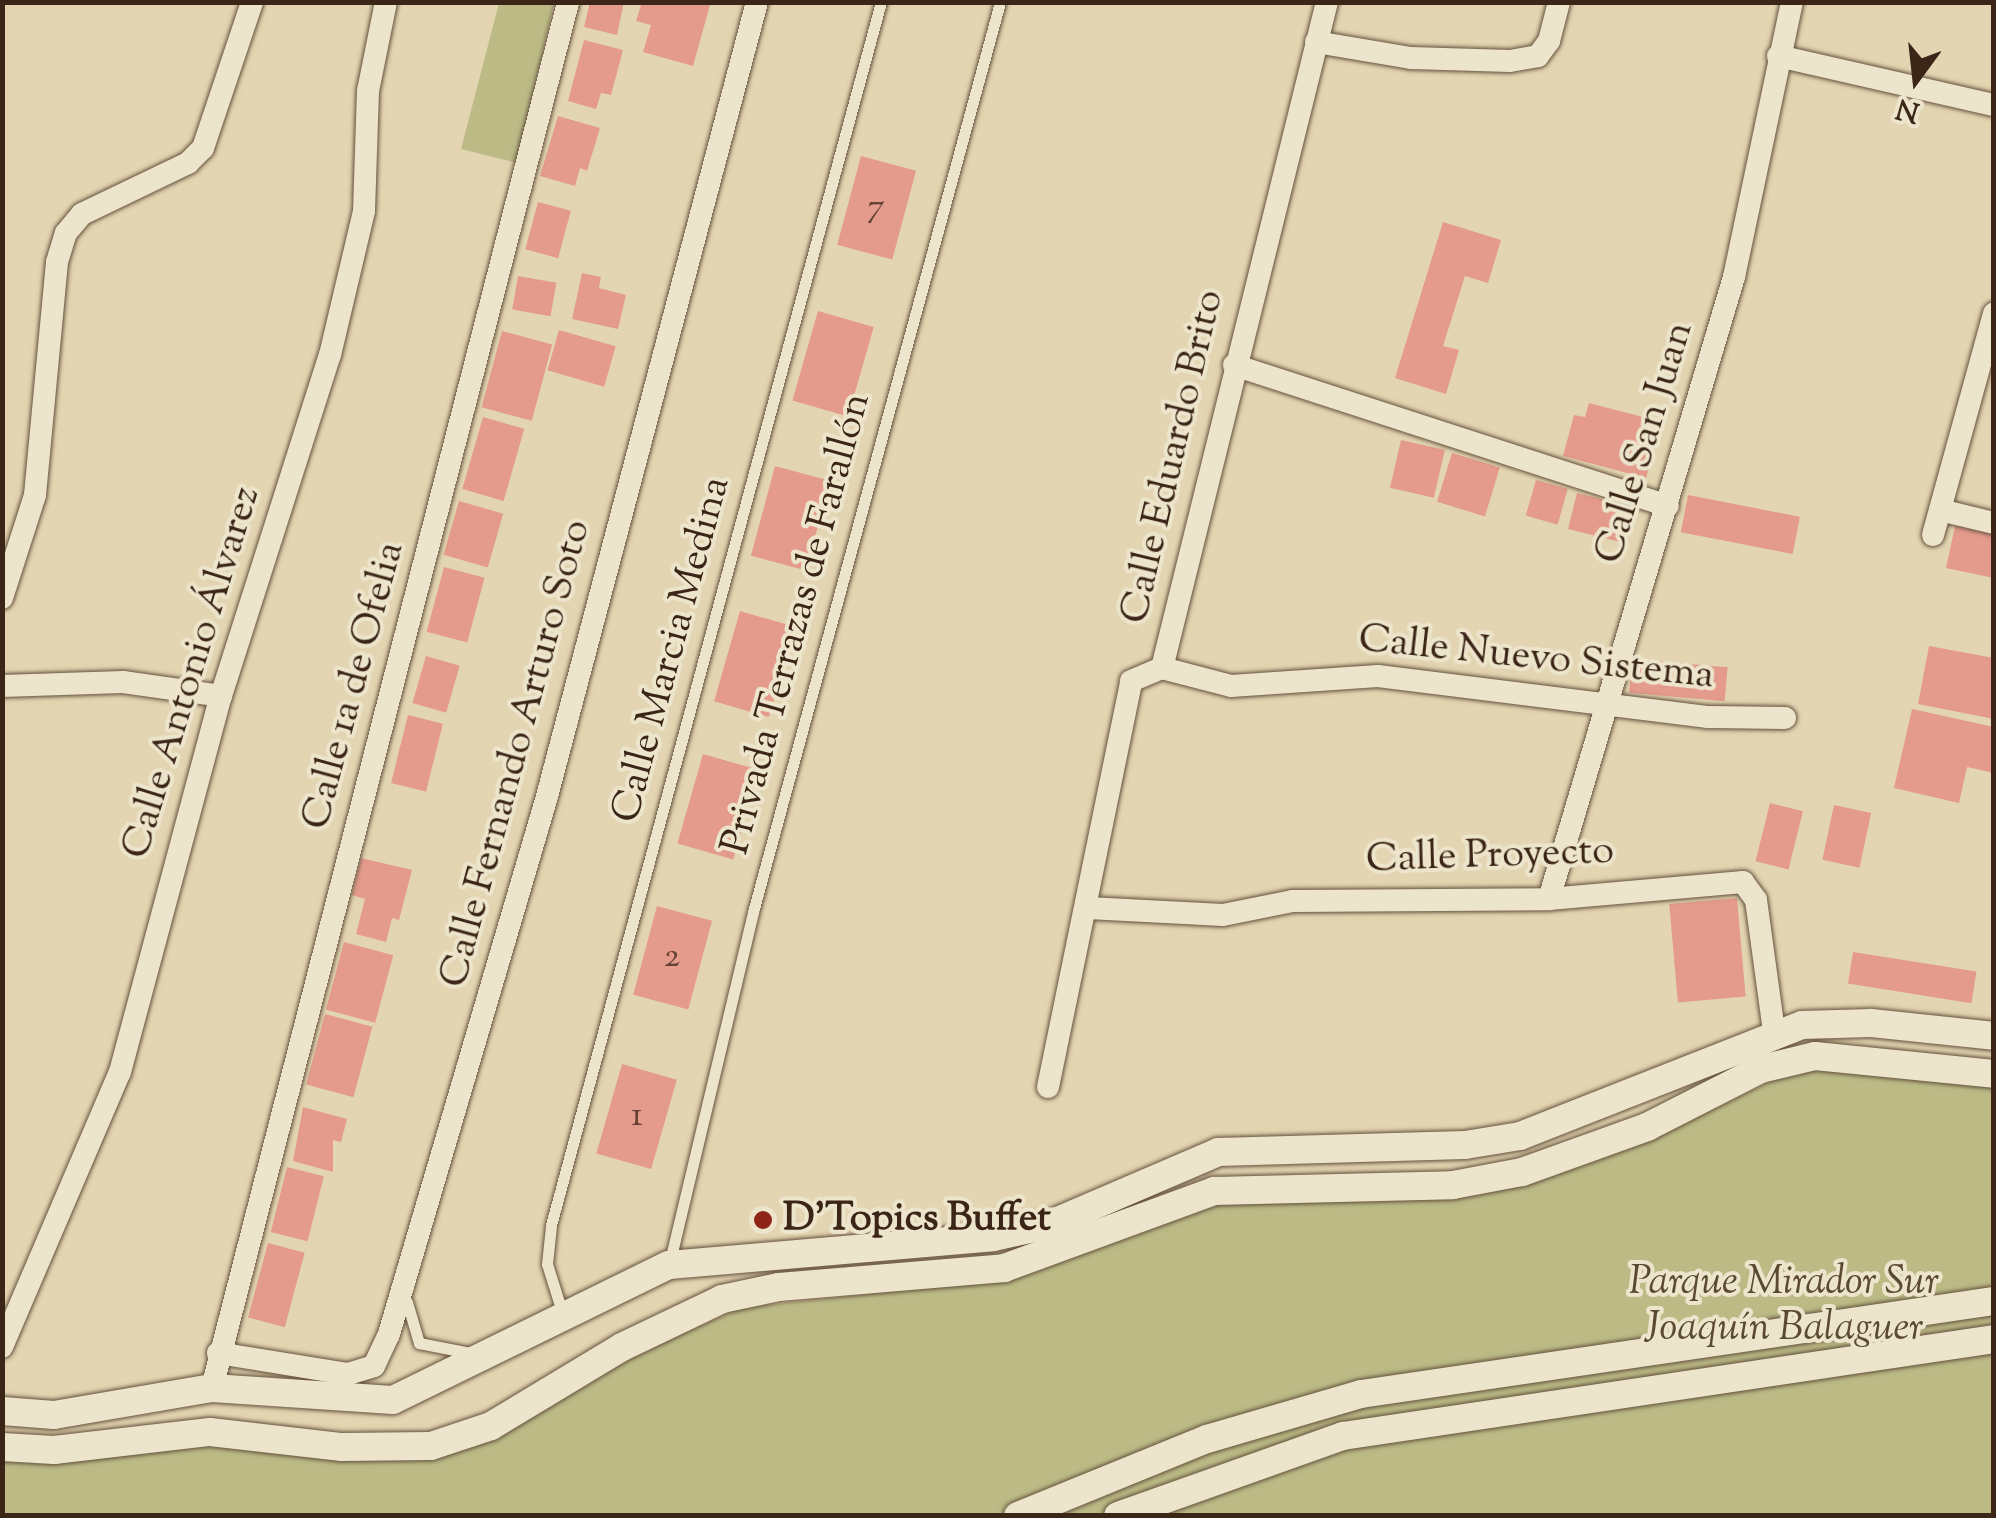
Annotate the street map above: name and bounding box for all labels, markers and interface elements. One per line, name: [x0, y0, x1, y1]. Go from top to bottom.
north arrow: [1866, 30, 1966, 130]
text: N: [1892, 87, 1924, 131]
house number: 7: [867, 187, 885, 229]
street label: Calle Eduardo Brito: [1112, 285, 1236, 629]
street label: Calle San Juan: [1586, 316, 1706, 570]
street label: Privada Terrazas de Farallón: [713, 388, 883, 860]
street label: Calle Marcia Medina: [604, 472, 742, 828]
street label: Calle Antonio Álvarez: [114, 481, 272, 865]
street label: Calle Fernando Arturo Soto: [431, 515, 603, 993]
street label: Calle 1a de Ofelia: [294, 537, 416, 835]
street label: Calle Nuevo Sistema: [1356, 616, 1716, 702]
street label: Calle Proyecto: [1365, 829, 1615, 885]
house number: 2: [664, 937, 680, 979]
house number: 1: [631, 1096, 643, 1138]
place label: D'Topics Buffet: [783, 1196, 1051, 1244]
marker: D'Topics Buffet: [752, 1209, 774, 1231]
park label: Parque Mirador Sur Joaquín Balaguer: [1629, 1260, 1939, 1354]

